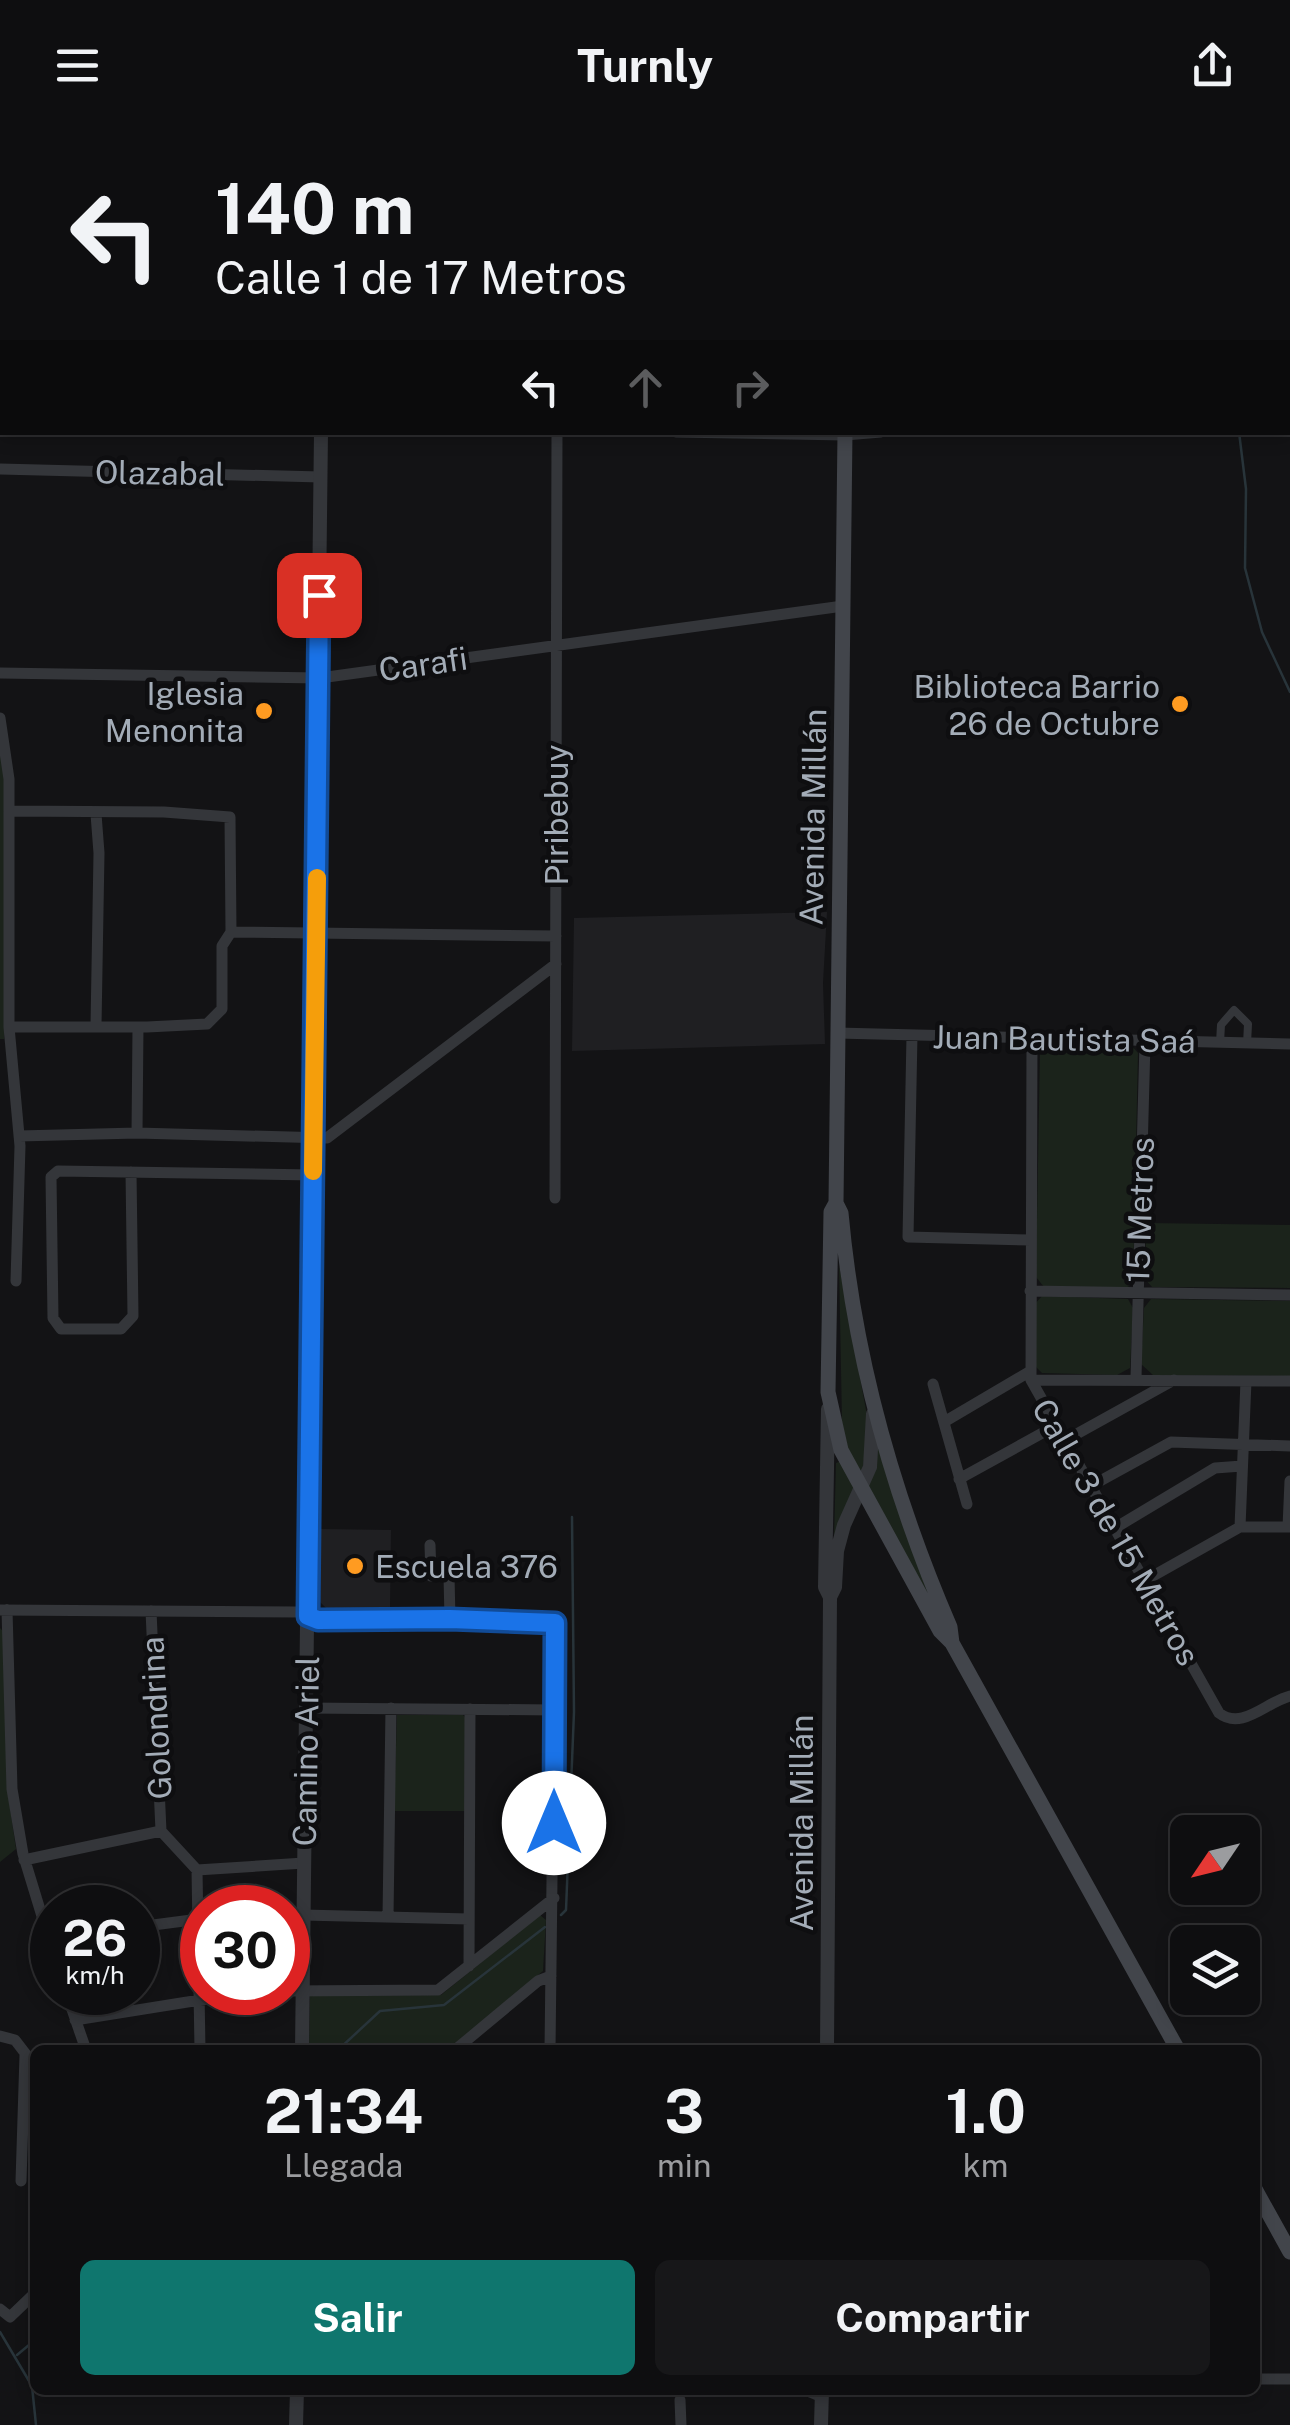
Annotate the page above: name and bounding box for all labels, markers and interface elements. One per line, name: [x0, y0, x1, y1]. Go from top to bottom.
icon: menu: [50, 38, 105, 93]
icon: share: [1185, 38, 1240, 93]
text: Turnly: [577, 39, 713, 92]
text: 140 m: [215, 167, 414, 250]
icon: left: [50, 170, 180, 300]
text: Calle 1 de 17 Metros: [215, 251, 627, 304]
icon: left: [513, 360, 568, 415]
icon: ahead: [618, 360, 673, 415]
icon: right: [723, 360, 778, 415]
street label: Olazabal: [95, 453, 225, 493]
pin: [277, 553, 362, 638]
icon: arrive: [292, 568, 347, 623]
street label: Carafi: [376, 639, 470, 689]
place label: Biblioteca Barrio 26 de Octubre: [914, 668, 1160, 742]
place label: Iglesia Menonita: [105, 675, 244, 749]
marker: Biblioteca Barrio 26 de Octubre: [1169, 693, 1191, 715]
marker: Iglesia Menonita: [253, 700, 275, 722]
street label: Avenida Millán: [793, 708, 833, 926]
street label: Piribebuy: [538, 744, 575, 886]
street label: Juan Bautista Saá: [932, 1018, 1196, 1060]
street label: 15 Metros: [1119, 1137, 1161, 1283]
street label: Calle 3 de 15 Metros: [1025, 1392, 1207, 1672]
place label: Escuela 376: [375, 1548, 558, 1585]
marker: Escuela 376: [344, 1555, 366, 1577]
street label: Golondrina: [133, 1636, 179, 1800]
street label: Camino Ariel: [286, 1655, 326, 1847]
street label: Avenida Millán: [783, 1714, 820, 1932]
position arrow: [502, 1771, 606, 1875]
north arrow: [1170, 1815, 1260, 1905]
map controls: [1170, 1815, 1260, 2015]
speed limit sign: 30: [180, 1885, 310, 2015]
text: 26: [63, 1908, 127, 1967]
button: layers: [1170, 1925, 1260, 2015]
text: km/h: [66, 1960, 124, 1990]
text: 21:34: [264, 2076, 423, 2147]
text: 3: [664, 2076, 704, 2147]
text: 1.0: [945, 2076, 1026, 2147]
text: Llegada: [284, 2147, 403, 2184]
text: min: [657, 2147, 711, 2184]
text: km: [963, 2147, 1008, 2184]
button: Salir: [80, 2260, 635, 2375]
button: Compartir: [655, 2260, 1210, 2375]

